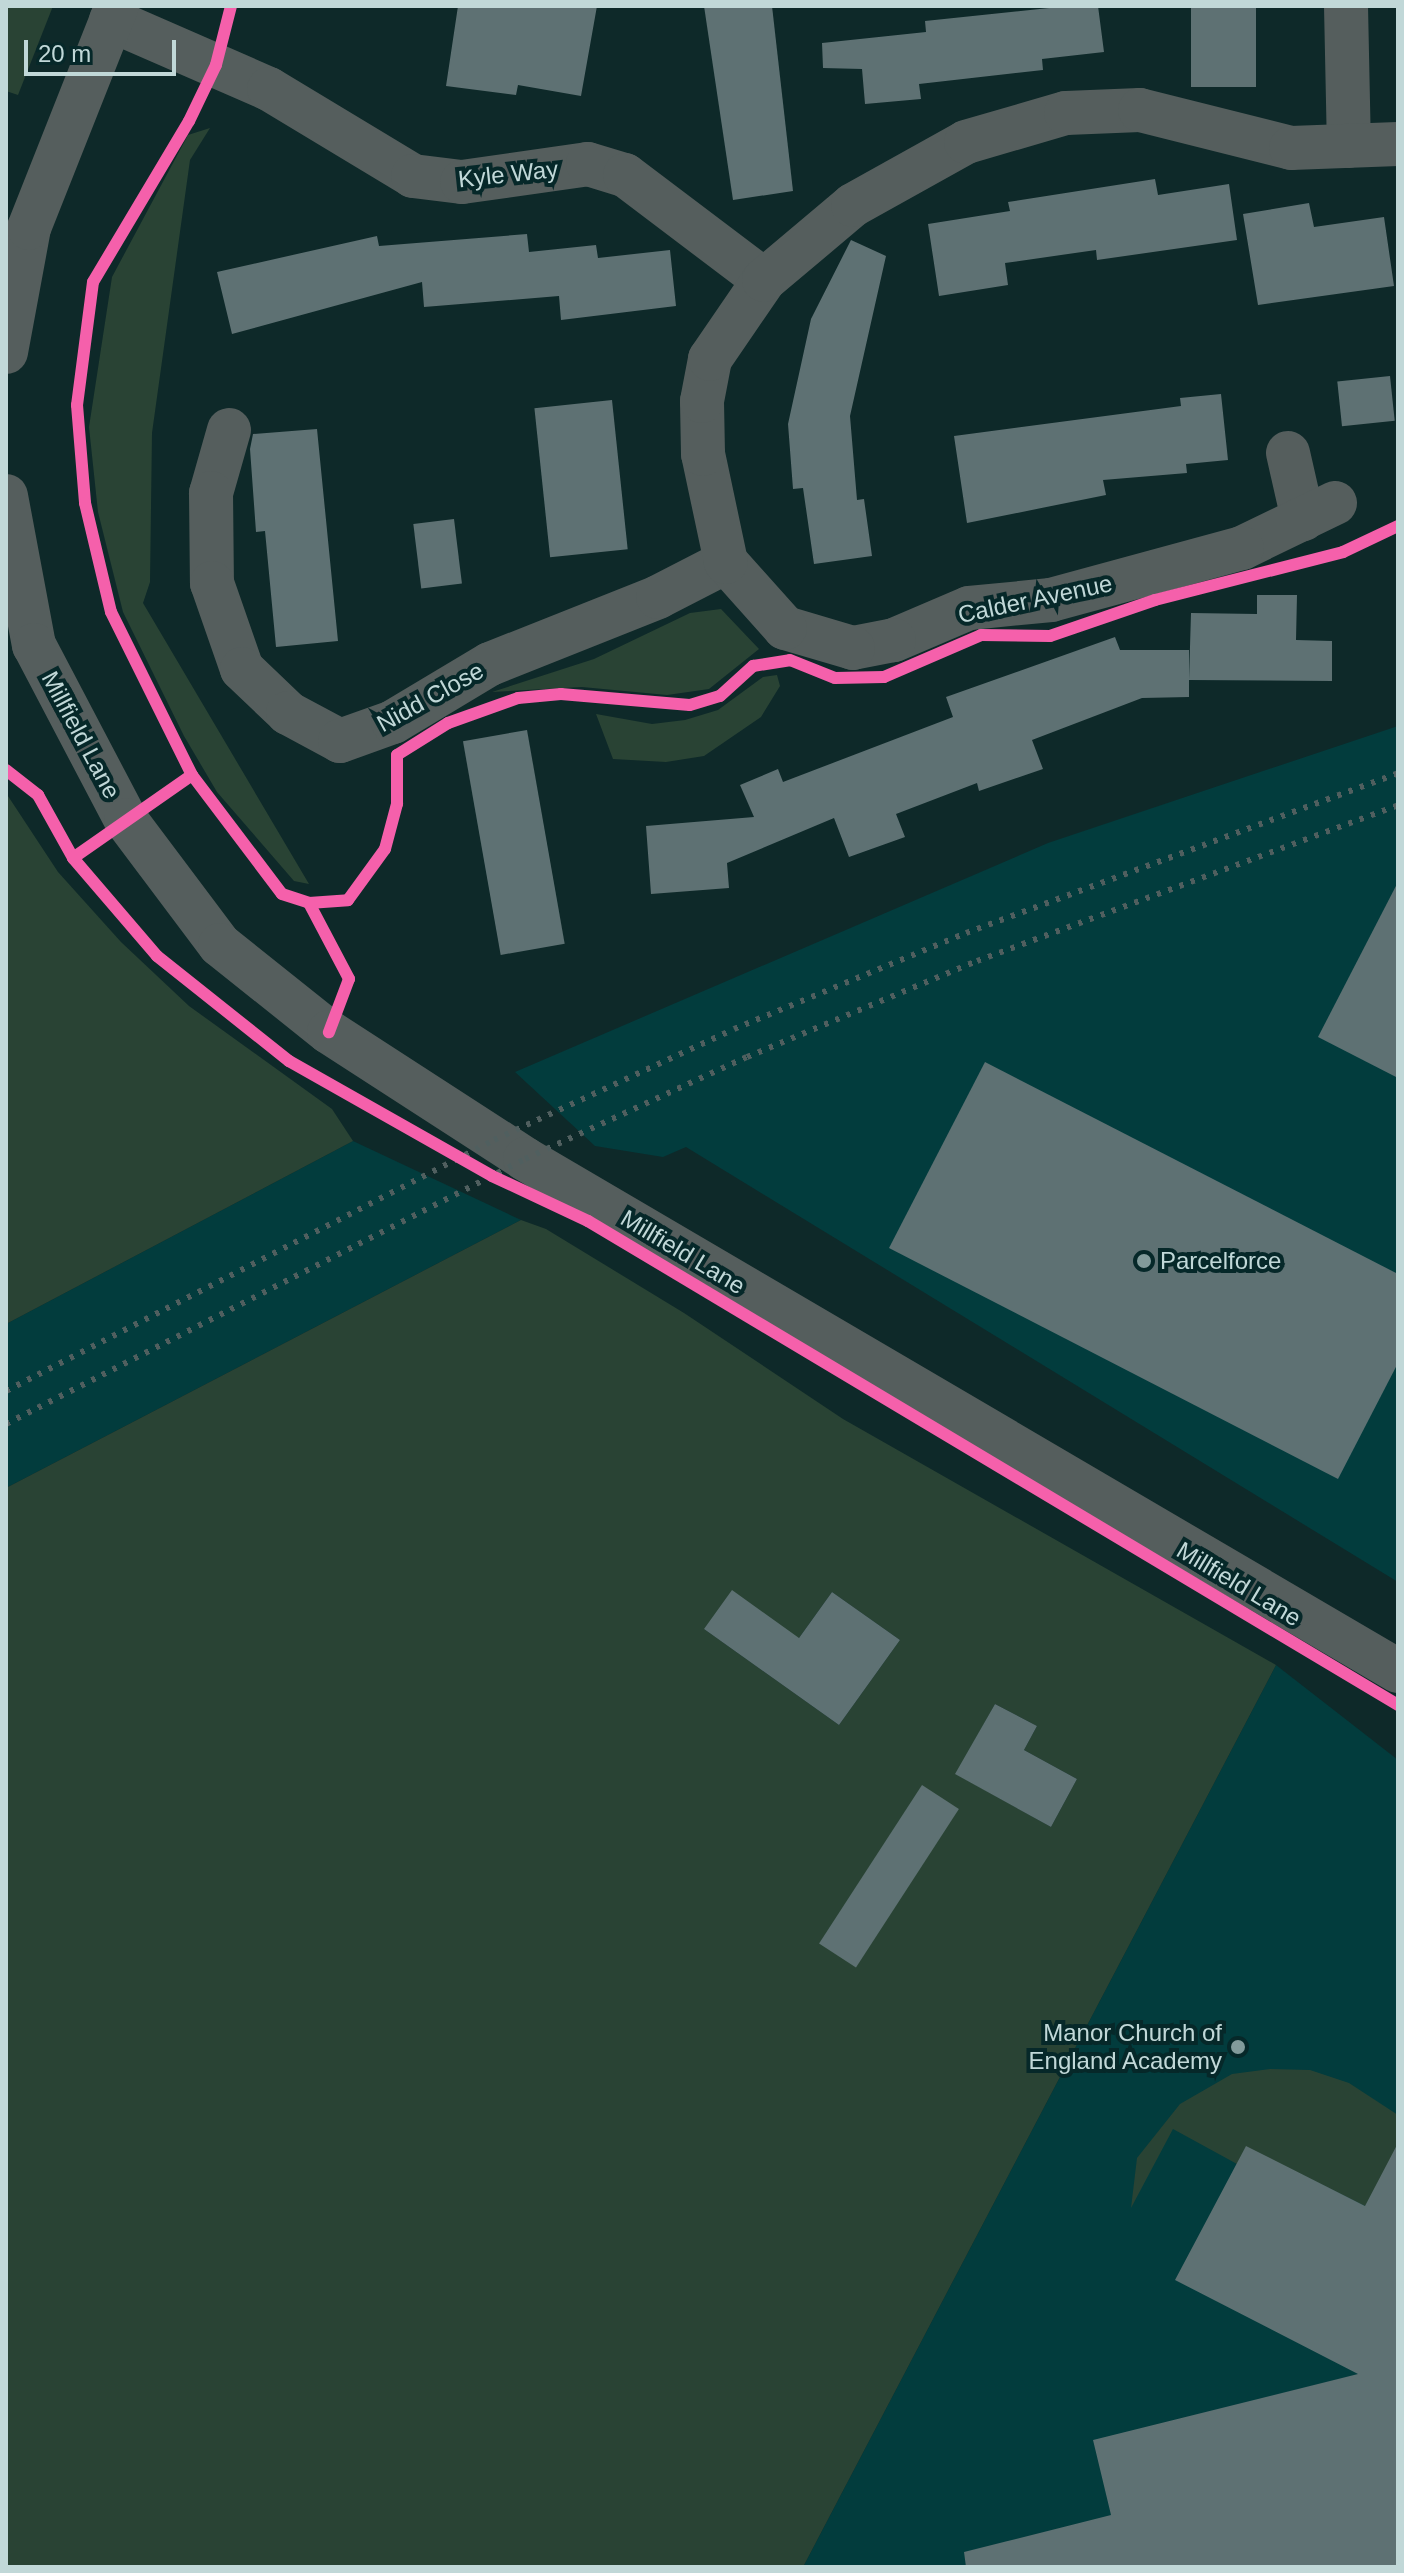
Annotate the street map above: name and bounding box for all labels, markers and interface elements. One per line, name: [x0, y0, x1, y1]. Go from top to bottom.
scale bar: [28, 24, 180, 74]
text: 20 m: [38, 40, 91, 67]
street label: Kyle Way: [457, 154, 559, 194]
street label: Calder Avenue: [955, 568, 1115, 630]
street label: Nidd Close: [372, 656, 488, 738]
street label: Millfield Lane: [35, 666, 127, 804]
street label: Millfield Lane: [616, 1204, 750, 1300]
place label: Parcelforce: [1160, 1247, 1281, 1275]
marker: Parcelforce: [1135, 1252, 1153, 1270]
street label: Millfield Lane: [1172, 1536, 1306, 1632]
place label: Manor Church of England Academy: [1027, 2019, 1222, 2075]
marker: Manor Church of England Academy: [1229, 2038, 1247, 2056]

